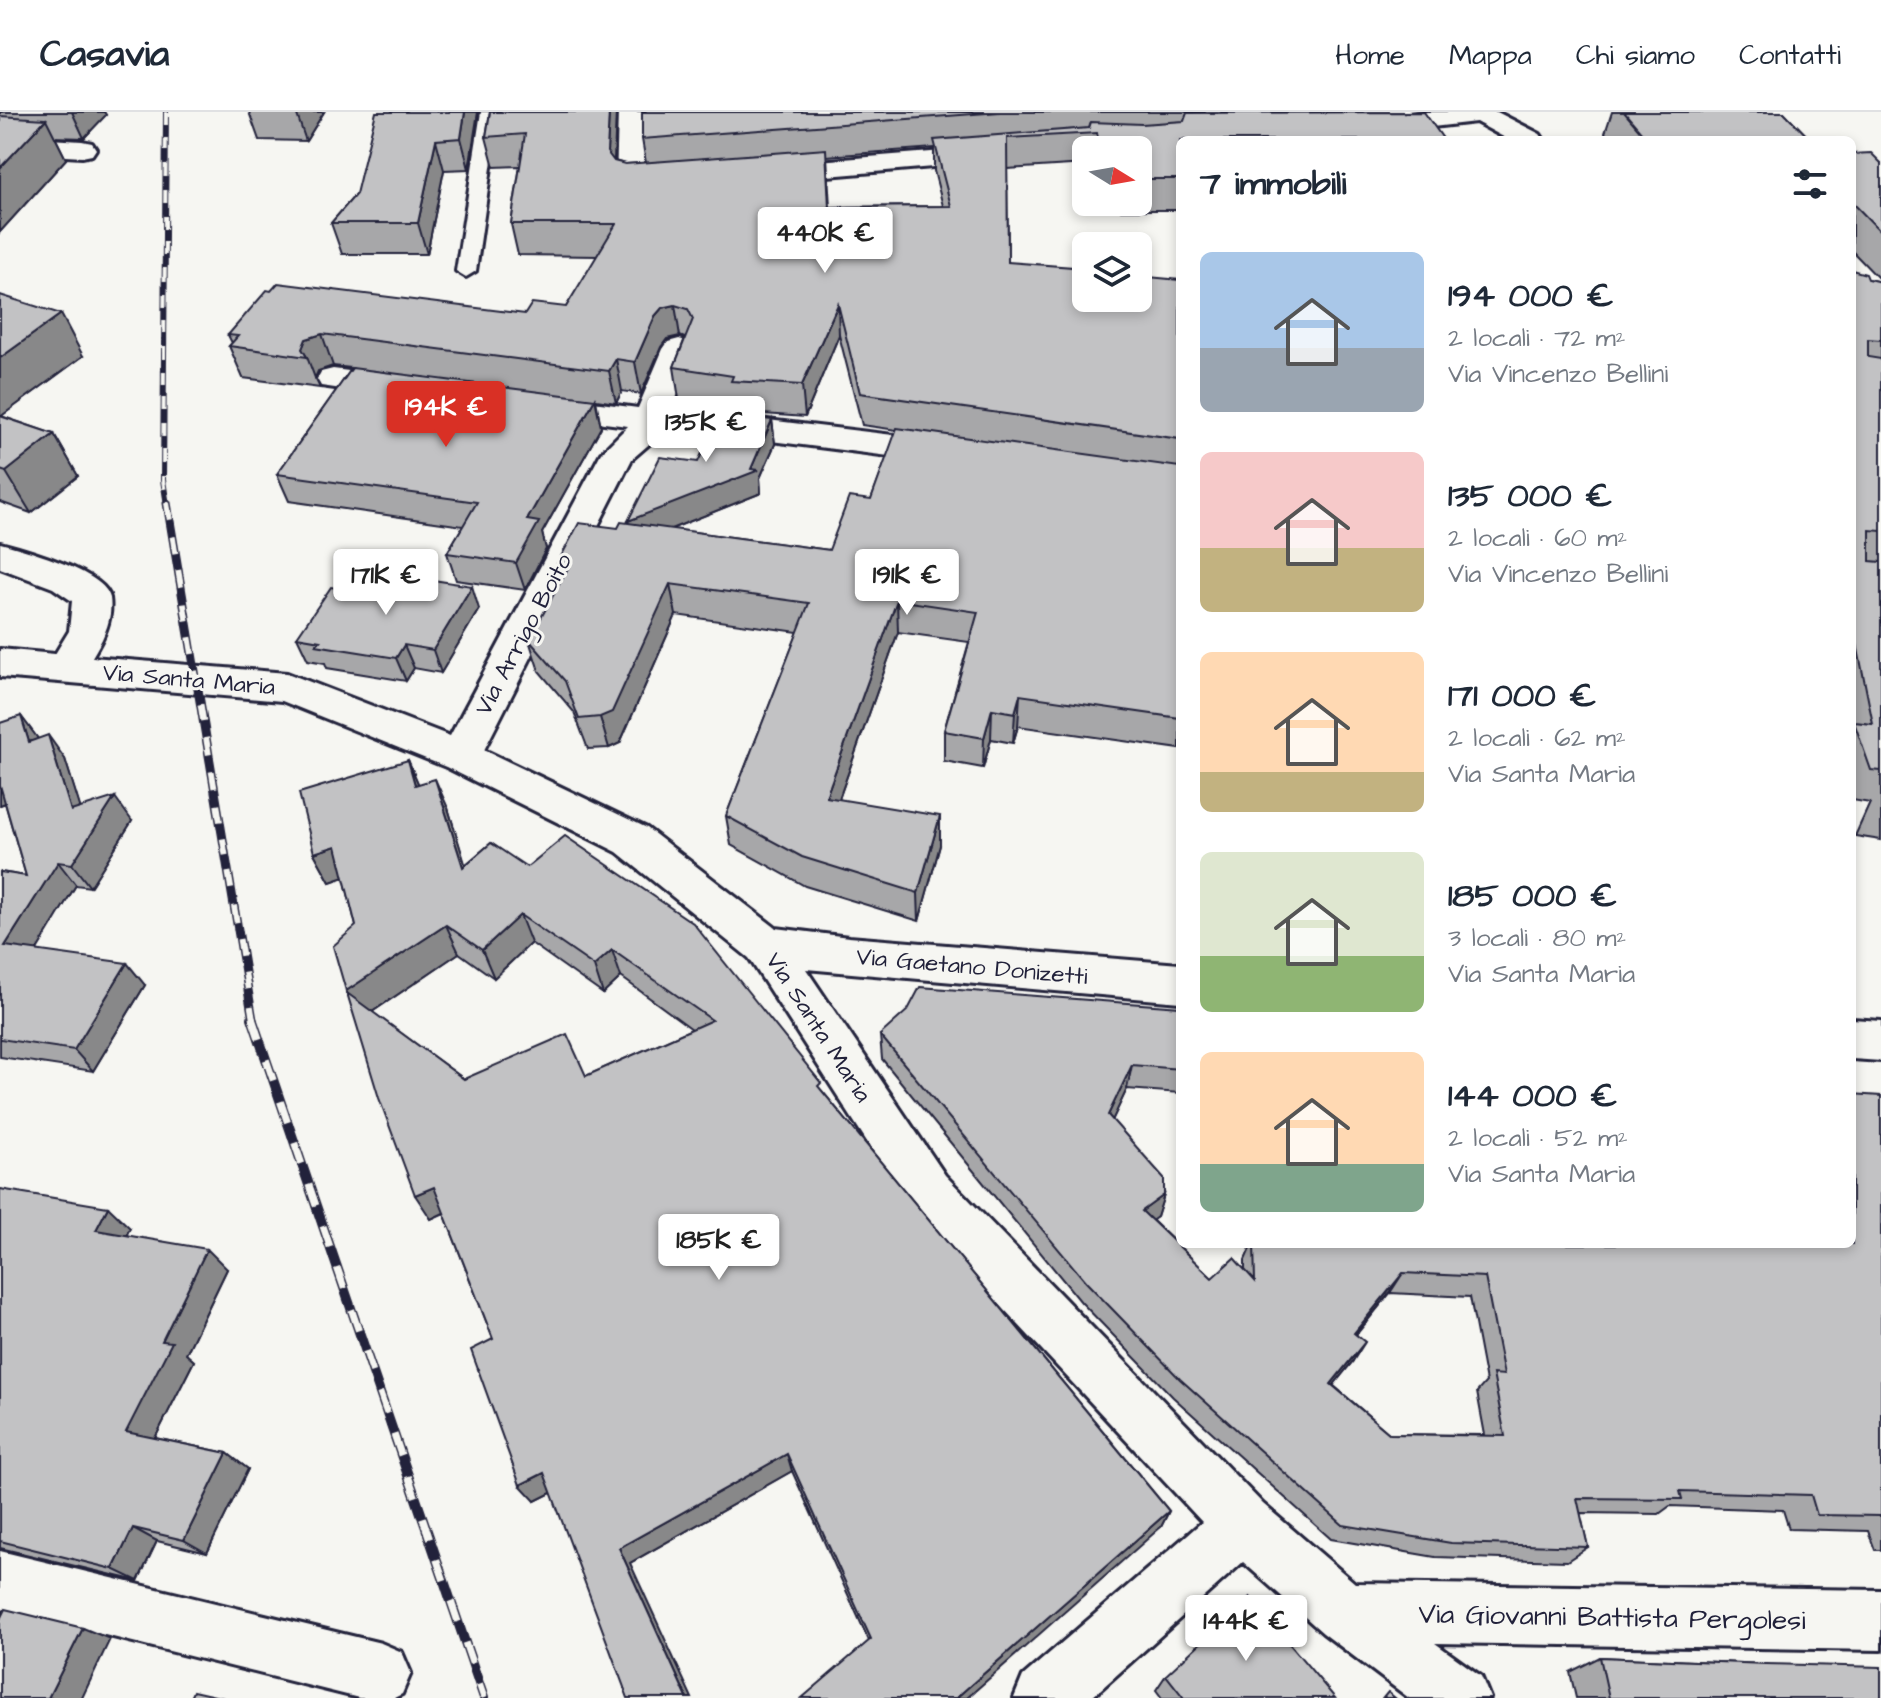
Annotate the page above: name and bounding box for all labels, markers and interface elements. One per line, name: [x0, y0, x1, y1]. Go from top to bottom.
text: Casavia: [40, 29, 169, 81]
text: Home: [1335, 36, 1405, 75]
text: Mappa: [1449, 36, 1532, 75]
text: Chi siamo: [1576, 36, 1695, 75]
text: Contatti: [1739, 36, 1841, 75]
north arrow: [1072, 136, 1152, 216]
map controls: [1072, 136, 1152, 312]
text: 7 immobili: [1200, 160, 1346, 208]
icon: filters: [1788, 162, 1832, 206]
pin: 440K €: [760, 207, 890, 275]
text: 440K €: [776, 215, 874, 251]
button: layers: [1072, 232, 1152, 312]
text: 194 000 €: [1448, 272, 1613, 320]
icon: home: [1264, 284, 1360, 380]
text: 2 locali · 72 m²: [1448, 320, 1625, 356]
text: Via Vincenzo Bellini: [1448, 356, 1668, 392]
pin: 194K €: [381, 381, 511, 449]
text: 194K €: [405, 389, 487, 425]
pin: 135K €: [641, 396, 771, 464]
text: 135K €: [665, 404, 747, 440]
text: 135 000 €: [1448, 472, 1612, 520]
icon: home: [1264, 484, 1360, 580]
text: 2 locali · 60 m²: [1448, 520, 1627, 556]
street label: Via Arrigo Boito: [467, 547, 582, 722]
pin: 171K €: [321, 549, 451, 617]
pin: 191K €: [842, 549, 972, 617]
text: Via Vincenzo Bellini: [1448, 556, 1668, 592]
text: 171K €: [351, 557, 421, 593]
text: 191K €: [873, 557, 941, 593]
street label: Via Santa Maria: [101, 656, 276, 704]
text: 171 000 €: [1448, 672, 1596, 720]
icon: home: [1264, 684, 1360, 780]
text: 2 locali · 62 m²: [1448, 720, 1626, 756]
text: Via Santa Maria: [1448, 756, 1635, 792]
text: 185 000 €: [1448, 872, 1617, 920]
icon: home: [1264, 884, 1360, 980]
text: 3 locali · 80 m²: [1448, 920, 1626, 956]
street label: Via Gaetano Donizetti: [855, 940, 1089, 994]
street label: Via Santa Maria: [757, 946, 879, 1109]
text: Via Santa Maria: [1448, 956, 1635, 992]
text: 144 000 €: [1448, 1072, 1617, 1120]
icon: home: [1264, 1084, 1360, 1180]
text: 2 locali · 52 m²: [1448, 1120, 1628, 1156]
text: Via Santa Maria: [1448, 1156, 1635, 1192]
pin: 185K €: [654, 1214, 784, 1282]
text: 185K €: [676, 1222, 762, 1258]
pin: 144K €: [1181, 1595, 1311, 1663]
street label: Via Giovanni Battista Pergolesi: [1418, 1595, 1806, 1641]
text: 144K €: [1203, 1603, 1289, 1639]

